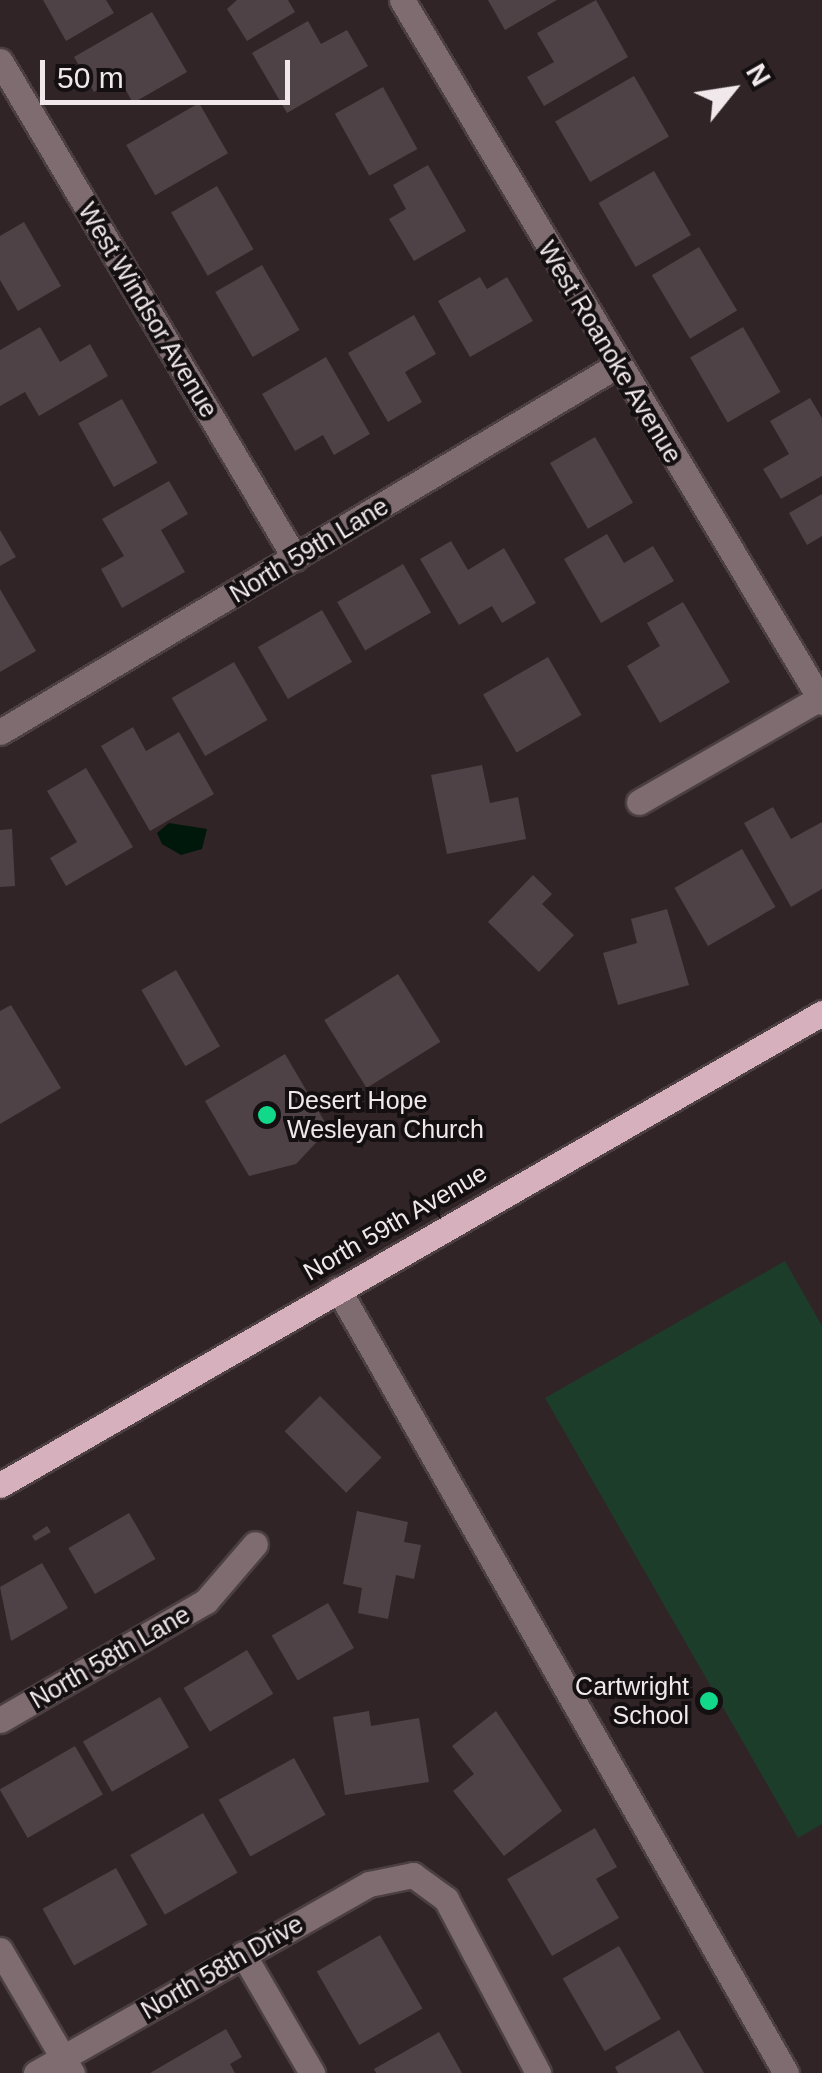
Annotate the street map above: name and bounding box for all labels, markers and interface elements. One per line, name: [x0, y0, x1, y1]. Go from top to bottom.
scale bar: [45, 40, 295, 102]
north arrow: [682, 40, 782, 140]
text: N: [740, 58, 777, 91]
text: 50 m: [57, 61, 124, 94]
street label: West Windsor Avenue: [72, 197, 224, 423]
street label: West Roanoke Avenue: [532, 235, 688, 469]
street label: North 59th Lane: [224, 491, 394, 609]
place label: Desert Hope Wesleyan Church: [287, 1086, 484, 1145]
marker: Desert Hope Wesleyan Church: [256, 1104, 278, 1126]
street label: North 59th Avenue: [297, 1157, 493, 1287]
street label: North 58th Lane: [25, 1599, 195, 1715]
place label: Cartwright School: [575, 1672, 689, 1731]
marker: Cartwright School: [698, 1690, 720, 1712]
street label: North 58th Drive: [136, 1909, 308, 2025]

